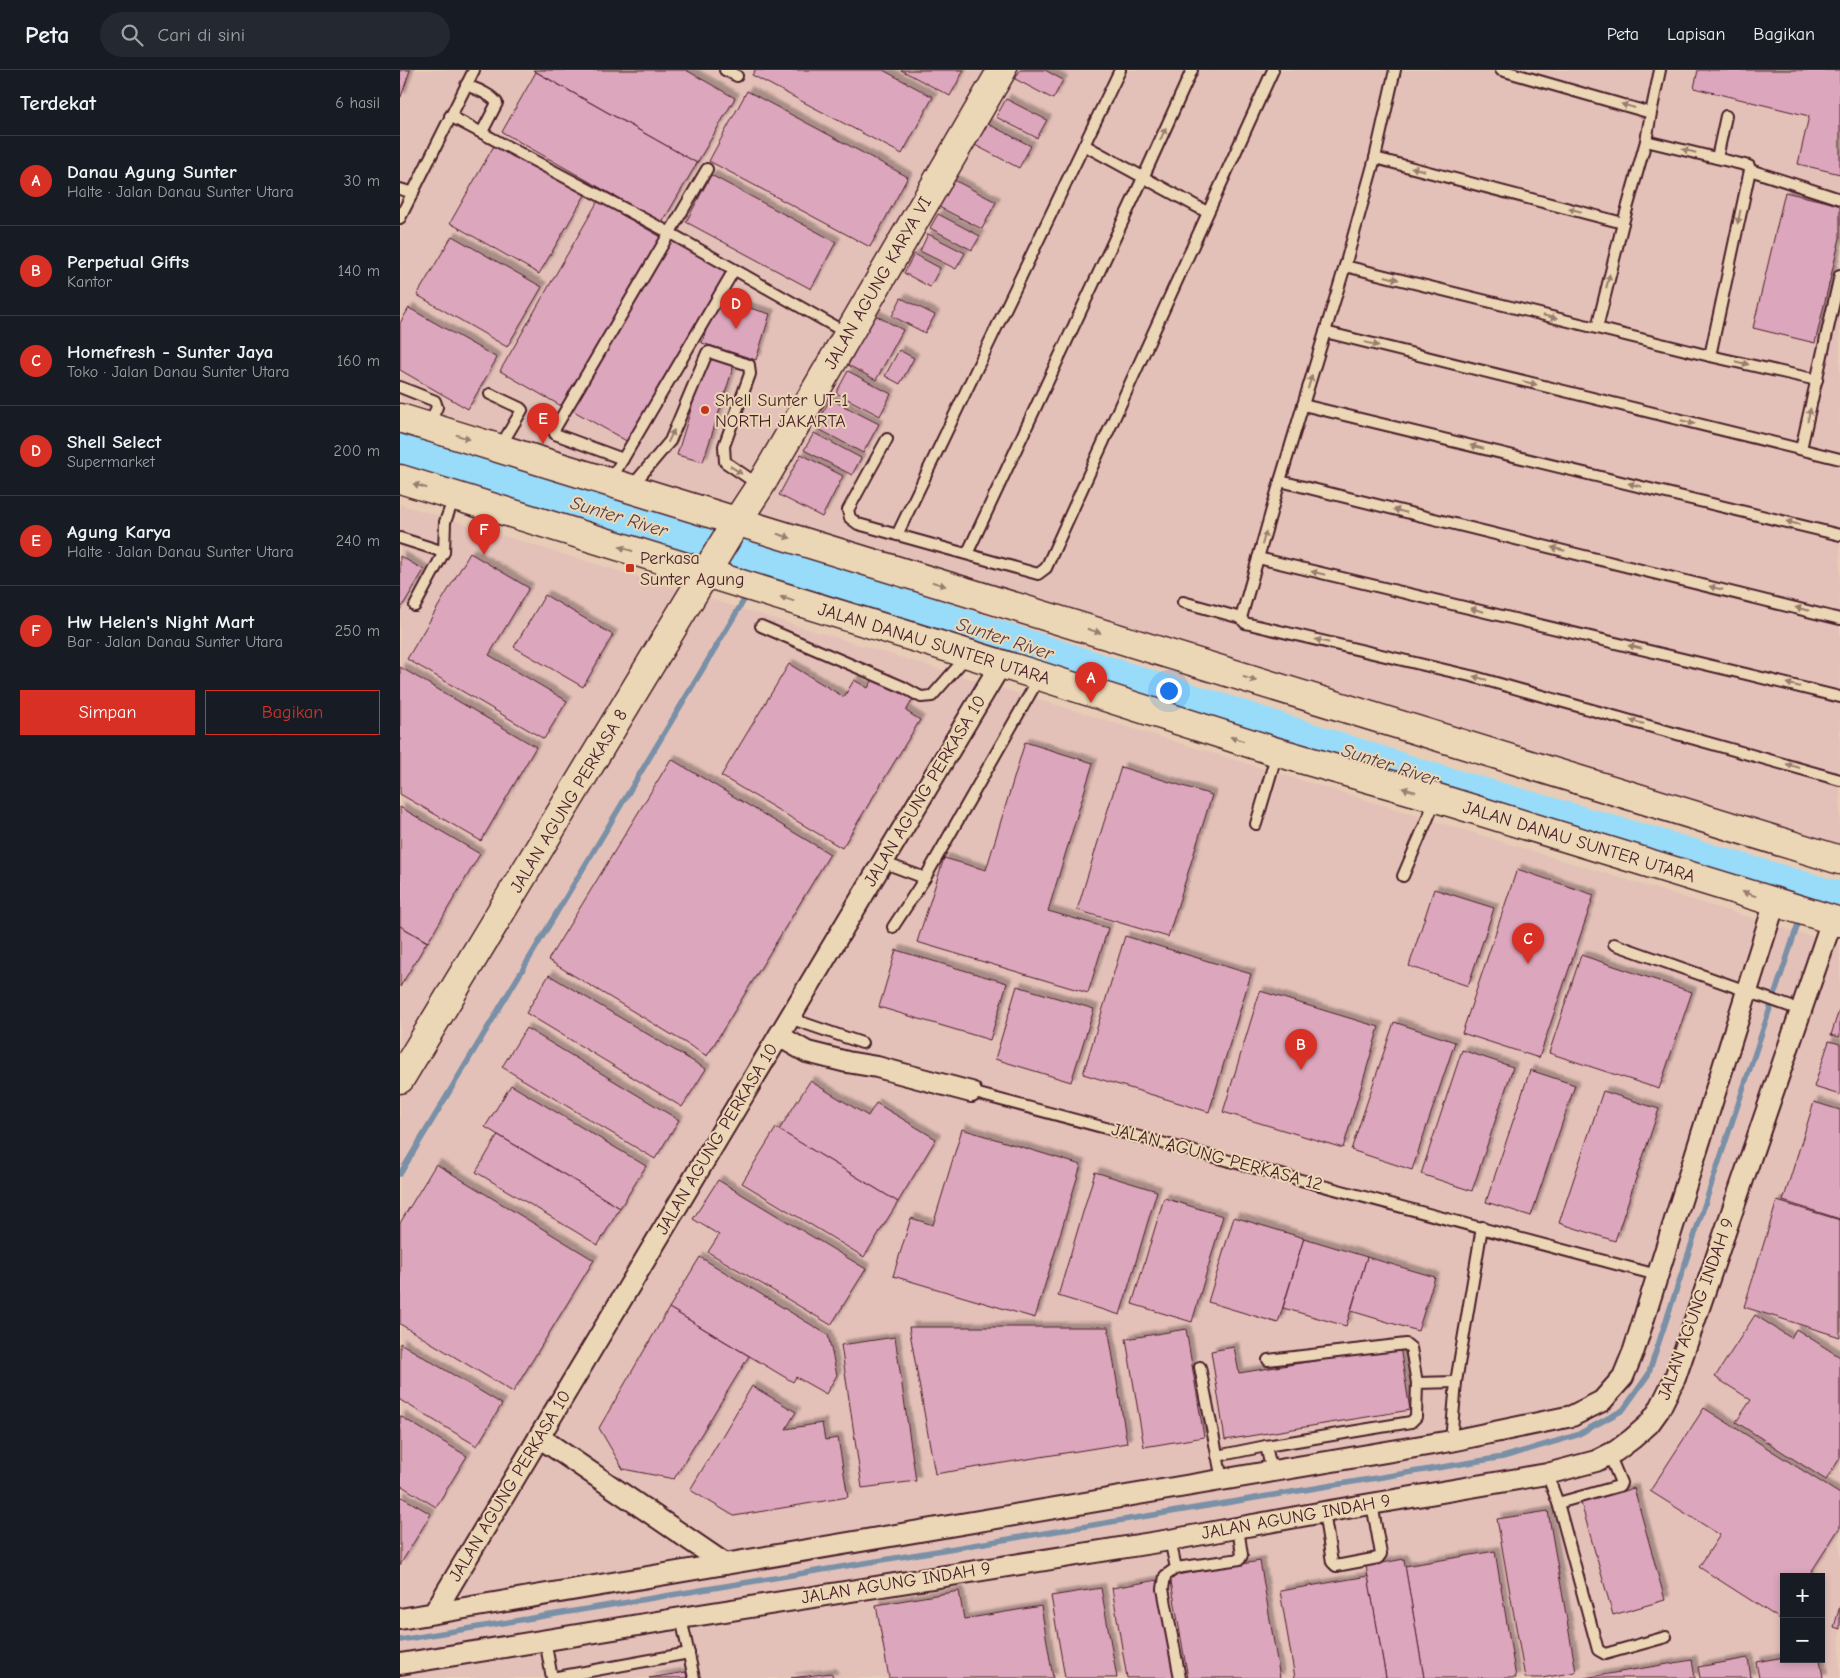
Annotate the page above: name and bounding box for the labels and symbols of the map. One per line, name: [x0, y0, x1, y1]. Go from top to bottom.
one-way arrow: [1620, 102, 1635, 110]
one-way arrow: [1159, 127, 1167, 141]
one-way arrow: [1681, 147, 1696, 155]
one-way arrow: [1411, 165, 1426, 173]
street label: JALAN AGUNG KARYA VI: [820, 193, 936, 373]
one-way arrow: [1568, 206, 1583, 214]
one-way arrow: [1735, 210, 1743, 226]
one-way arrow: [1604, 273, 1612, 288]
one-way arrow: [1384, 274, 1400, 282]
pin: D: [720, 288, 752, 329]
one-way arrow: [1542, 313, 1557, 321]
one-way arrow: [1365, 340, 1380, 348]
one-way arrow: [1734, 359, 1749, 367]
one-way arrow: [1306, 374, 1314, 389]
one-way arrow: [1522, 379, 1537, 387]
place label: Shell Sunter UT-1 NORTH JAKARTA: [715, 390, 848, 432]
pin: E: [527, 403, 559, 444]
marker: Shell Sunter UT-1 NORTH JAKARTA: [699, 404, 711, 416]
one-way arrow: [1805, 407, 1813, 422]
one-way arrow: [1680, 418, 1695, 426]
one-way arrow: [668, 429, 676, 443]
one-way arrow: [456, 433, 471, 441]
one-way arrow: [1469, 443, 1484, 451]
one-way arrow: [729, 465, 743, 475]
one-way arrow: [413, 481, 428, 489]
one-way arrow: [1627, 481, 1642, 489]
water label: Sunter River: [568, 492, 672, 543]
one-way arrow: [1393, 507, 1408, 515]
pin: F: [468, 514, 500, 555]
one-way arrow: [1785, 519, 1800, 527]
one-way arrow: [1260, 530, 1268, 545]
one-way arrow: [776, 533, 791, 540]
one-way arrow: [618, 545, 633, 553]
one-way arrow: [1551, 545, 1566, 553]
place label: Perkasa Sunter Agung: [640, 548, 745, 590]
marker: Perkasa Sunter Agung: [624, 562, 636, 574]
one-way arrow: [1311, 569, 1326, 577]
one-way arrow: [932, 580, 947, 588]
one-way arrow: [1708, 584, 1723, 592]
one-way arrow: [779, 594, 794, 602]
street label: JALAN DANAU SUNTER UTARA: [815, 599, 1053, 689]
one-way arrow: [1794, 605, 1809, 613]
one-way arrow: [1469, 606, 1484, 614]
water label: Sunter River: [954, 613, 1058, 665]
one-way arrow: [1087, 628, 1102, 636]
one-way arrow: [1315, 637, 1330, 645]
one-way arrow: [1627, 643, 1642, 651]
pin: A: [1075, 662, 1107, 703]
one-way arrow: [1473, 674, 1488, 682]
one-way arrow: [1242, 675, 1257, 683]
your location: [1156, 678, 1182, 704]
one-way arrow: [1785, 681, 1800, 689]
street label: JALAN AGUNG PERKASA 10: [860, 692, 990, 890]
street label: JALAN AGUNG PERKASA 8: [506, 705, 632, 897]
one-way arrow: [1629, 717, 1644, 725]
one-way arrow: [1229, 735, 1244, 743]
water label: Sunter River: [1339, 739, 1443, 791]
one-way arrow: [1786, 762, 1801, 770]
one-way arrow: [1402, 786, 1417, 794]
street label: JALAN DANAU SUNTER UTARA: [1460, 797, 1698, 887]
one-way arrow: [1741, 890, 1756, 898]
pin: C: [1512, 923, 1544, 964]
pin: B: [1285, 1029, 1317, 1070]
street label: JALAN AGUNG PERKASA 10: [652, 1040, 782, 1238]
street label: JALAN AGUNG PERKASA 12: [1109, 1119, 1325, 1195]
street label: JALAN AGUNG INDAH 9: [1653, 1215, 1739, 1403]
street label: JALAN AGUNG PERKASA 10: [445, 1387, 575, 1585]
street label: JALAN AGUNG INDAH 9: [1200, 1490, 1392, 1544]
street label: JALAN AGUNG INDAH 9: [800, 1558, 992, 1608]

